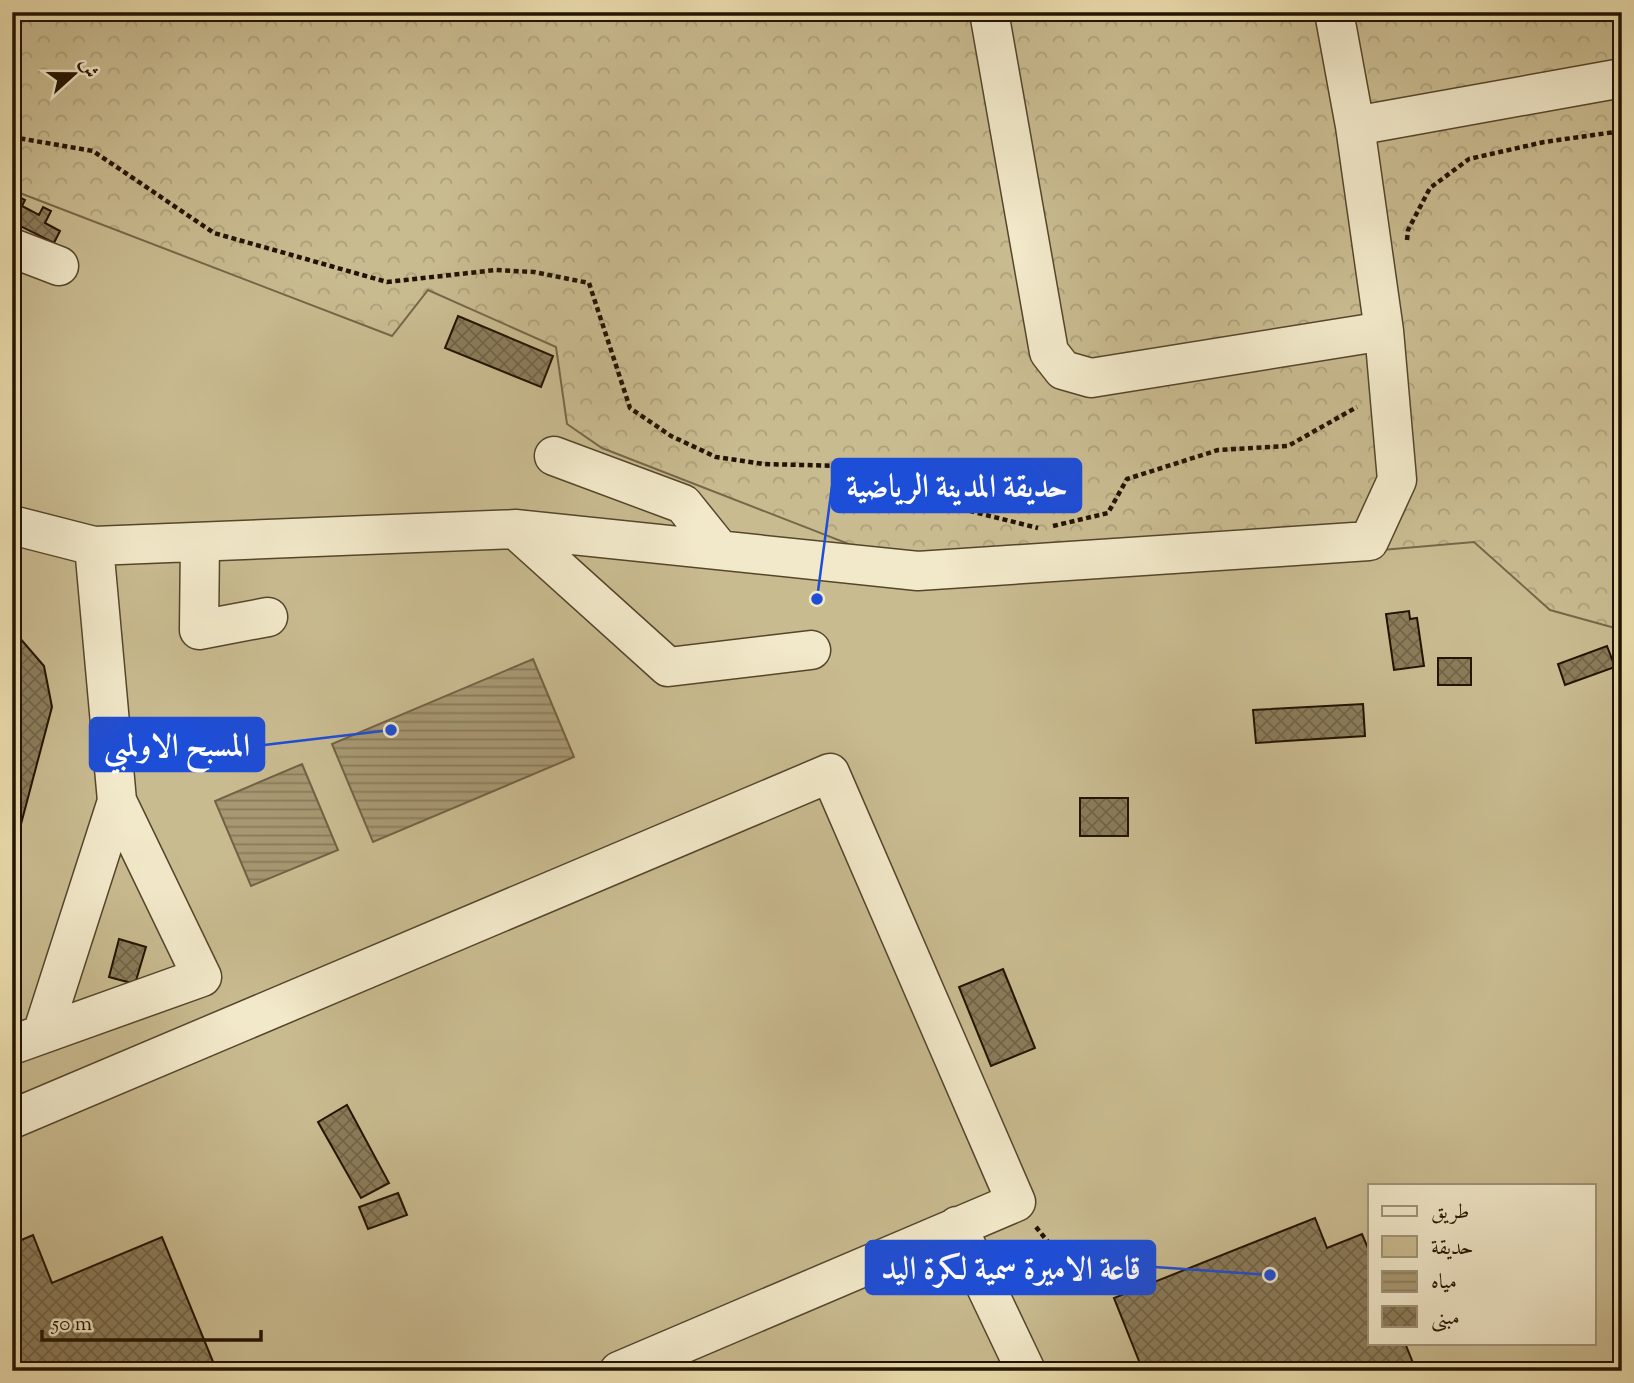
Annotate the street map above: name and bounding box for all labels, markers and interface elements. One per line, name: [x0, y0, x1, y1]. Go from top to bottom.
north arrow: [38, 38, 108, 108]
text: ش: [72, 55, 104, 82]
callout: حديقة المدينة الرياضية: [832, 459, 1081, 512]
text: حديقة المدينة الرياضية: [846, 466, 1068, 512]
callout: المسبح الاولمبي: [90, 718, 264, 771]
text: المسبح الاولمبي: [104, 725, 250, 775]
legend: [1368, 1184, 1596, 1344]
text: طريق: [1431, 1198, 1469, 1228]
text: حديقة: [1431, 1234, 1474, 1264]
callout: قاعة الاميرة سمية لكرة اليد: [866, 1241, 1155, 1294]
text: قاعة الاميرة سمية لكرة اليد: [881, 1248, 1141, 1294]
text: مياه: [1431, 1268, 1457, 1298]
scale bar: [42, 1299, 261, 1343]
text: مبنى: [1431, 1304, 1460, 1334]
text: 50 m: [51, 1310, 92, 1340]

